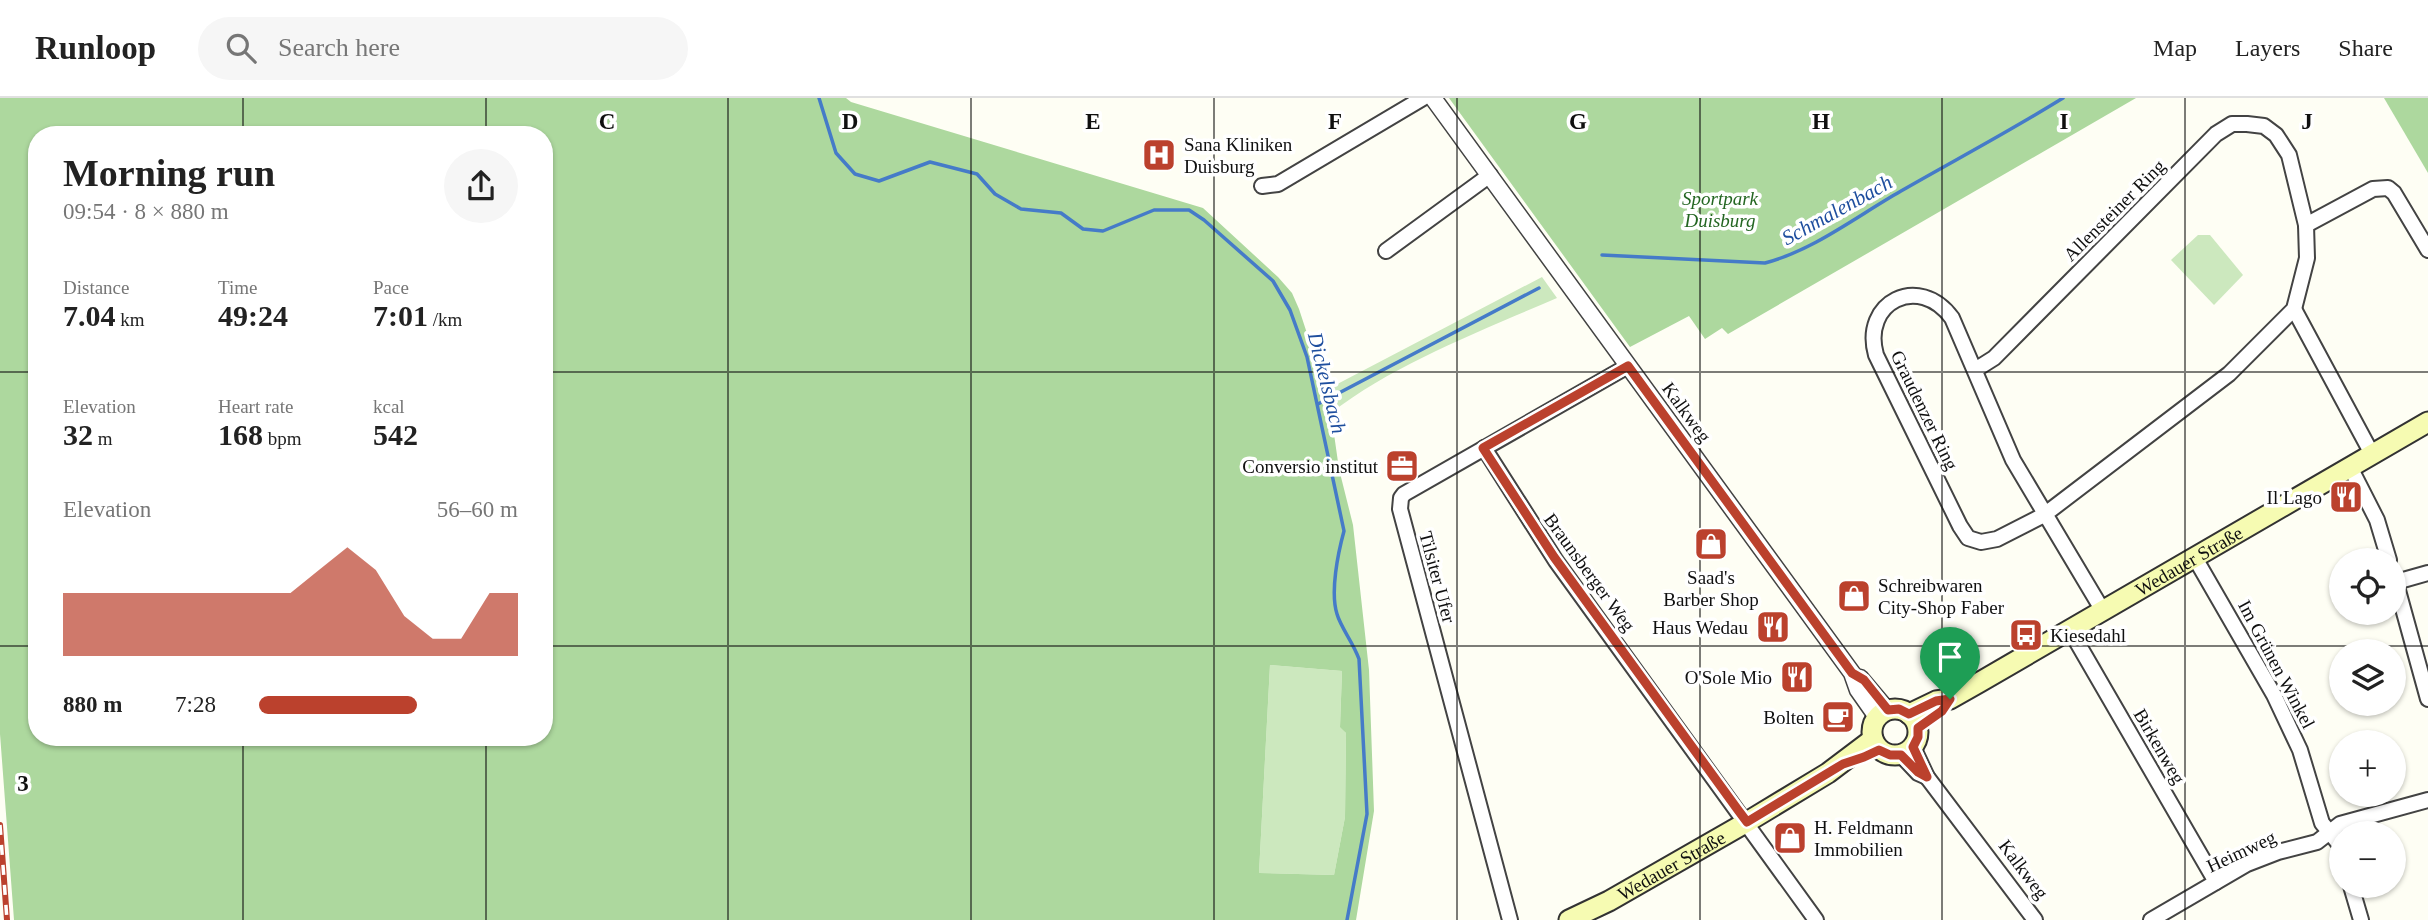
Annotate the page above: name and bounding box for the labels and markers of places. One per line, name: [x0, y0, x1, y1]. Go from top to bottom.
place label: Sana Kliniken Duisburg: [1184, 134, 1293, 177]
hospital icon: Sana Kliniken Duisburg: [1140, 136, 1178, 174]
office icon: Conversio institut: [1383, 447, 1421, 485]
place label: Conversio institut: [1242, 456, 1379, 477]
restaurant icon: Il Lago: [2327, 478, 2365, 516]
place label: Il Lago: [2267, 487, 2322, 508]
shop icon: Saad's Barber Shop: [1692, 525, 1730, 563]
place label: Saad's Barber Shop: [1663, 567, 1759, 610]
place label: Schreibwaren City-Shop Faber: [1878, 575, 2005, 618]
shop icon: Schreibwaren City-Shop Faber: [1835, 577, 1873, 615]
restaurant icon: Haus Wedau: [1754, 608, 1792, 646]
bus stop icon: Kiesedahl: [2007, 616, 2045, 654]
place label: Haus Wedau: [1652, 617, 1748, 638]
place label: Kiesedahl: [2050, 625, 2126, 646]
pin: [1920, 627, 1980, 699]
restaurant icon: O'Sole Mio: [1778, 658, 1816, 696]
place label: O'Sole Mio: [1685, 667, 1772, 688]
cafe icon: Bolten: [1819, 698, 1857, 736]
place label: Bolten: [1763, 707, 1814, 728]
place label: H. Feldmann Immobilien: [1814, 817, 1914, 860]
shop icon: H. Feldmann Immobilien: [1771, 819, 1809, 857]

